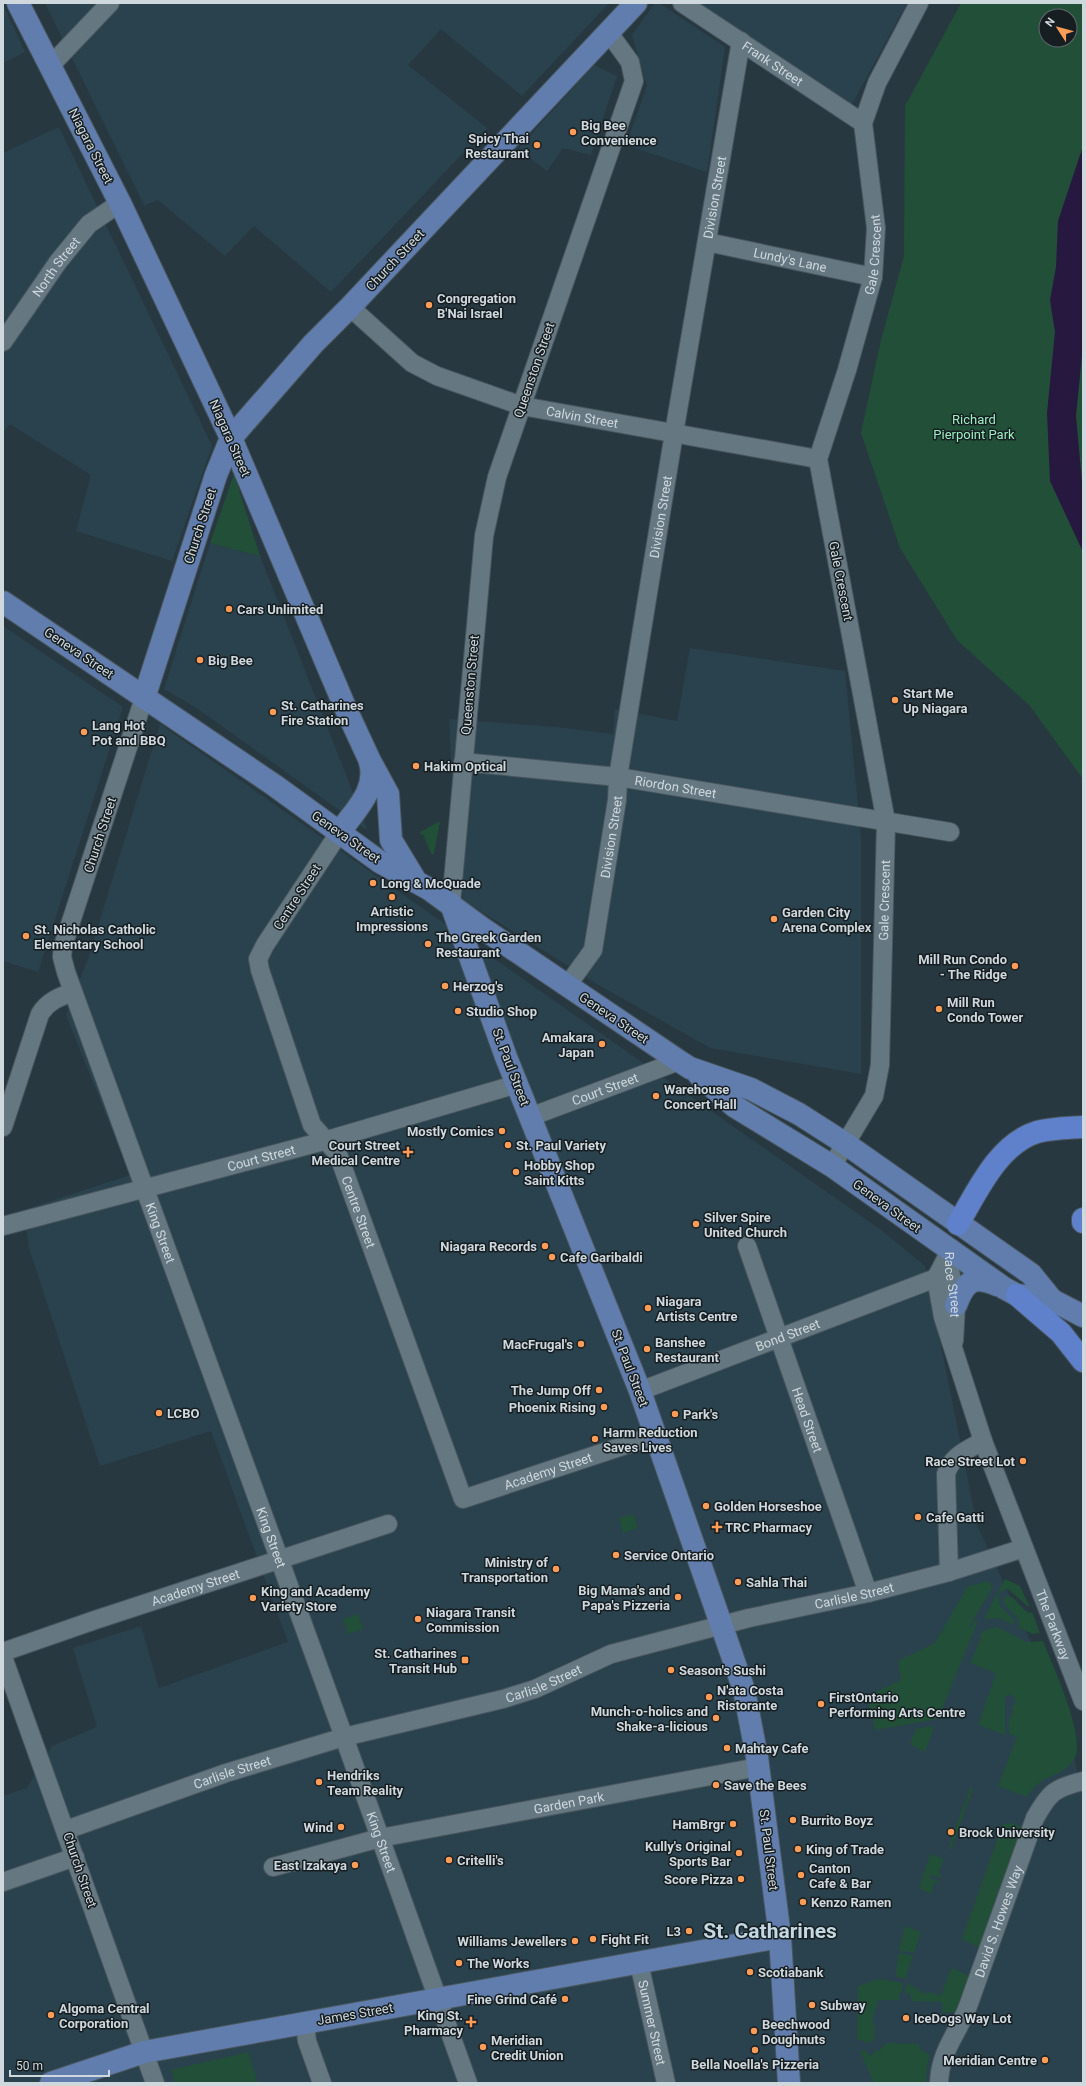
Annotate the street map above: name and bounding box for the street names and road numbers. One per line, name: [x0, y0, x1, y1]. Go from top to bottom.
street label: Frank Street: [740, 38, 806, 89]
street label: Niagara Street: [66, 106, 116, 186]
street label: Division Street: [700, 155, 729, 240]
street label: Gale Crescent: [861, 214, 884, 297]
street label: Church Street: [363, 226, 427, 294]
street label: North Street: [29, 234, 83, 299]
street label: Lundy's Lane: [752, 245, 828, 275]
street label: Queenston Street: [511, 320, 557, 420]
street label: Niagara Street: [206, 397, 254, 479]
street label: Calvin Street: [545, 403, 619, 431]
street label: Division Street: [646, 474, 674, 559]
street label: Church Street: [181, 486, 219, 566]
street label: Gale Crescent: [826, 540, 856, 622]
street label: Geneva Street: [41, 624, 117, 682]
street label: Queenston Street: [458, 635, 482, 735]
street label: Riordon Street: [634, 772, 717, 801]
street label: Church Street: [81, 795, 119, 875]
street label: Division Street: [597, 795, 625, 879]
street label: Geneva Street: [309, 808, 383, 866]
street label: Gale Crescent: [876, 860, 893, 941]
street label: Centre Street: [270, 861, 324, 933]
street label: Geneva Street: [576, 989, 652, 1047]
street label: St. Paul Street: [489, 1026, 533, 1108]
street label: Court Street: [570, 1070, 640, 1108]
street label: Court Street: [226, 1141, 297, 1174]
street label: Centre Street: [339, 1174, 379, 1250]
street label: Geneva Street: [850, 1176, 924, 1236]
street label: King Street: [143, 1200, 179, 1265]
street label: Race Street: [942, 1252, 964, 1318]
street label: Bond Street: [753, 1316, 822, 1354]
street label: St. Paul Street: [608, 1327, 652, 1409]
street label: Head Street: [789, 1385, 826, 1454]
street label: Academy Street: [502, 1449, 594, 1492]
street label: King Street: [254, 1505, 289, 1570]
street label: Academy Street: [149, 1566, 241, 1609]
street label: Carlisle Street: [813, 1579, 895, 1612]
street label: The Parkway: [1033, 1587, 1074, 1662]
street label: Carlisle Street: [504, 1661, 584, 1705]
street label: Carlisle Street: [191, 1752, 273, 1792]
street label: Garden Park: [533, 1789, 606, 1816]
street label: St. Paul Street: [757, 1809, 781, 1891]
street label: King Street: [364, 1810, 399, 1874]
street label: Church Street: [60, 1830, 100, 1910]
street label: David S. Howes Way: [971, 1863, 1025, 1979]
street label: Summer Street: [636, 1979, 669, 2066]
street label: James Street: [316, 2000, 394, 2028]

